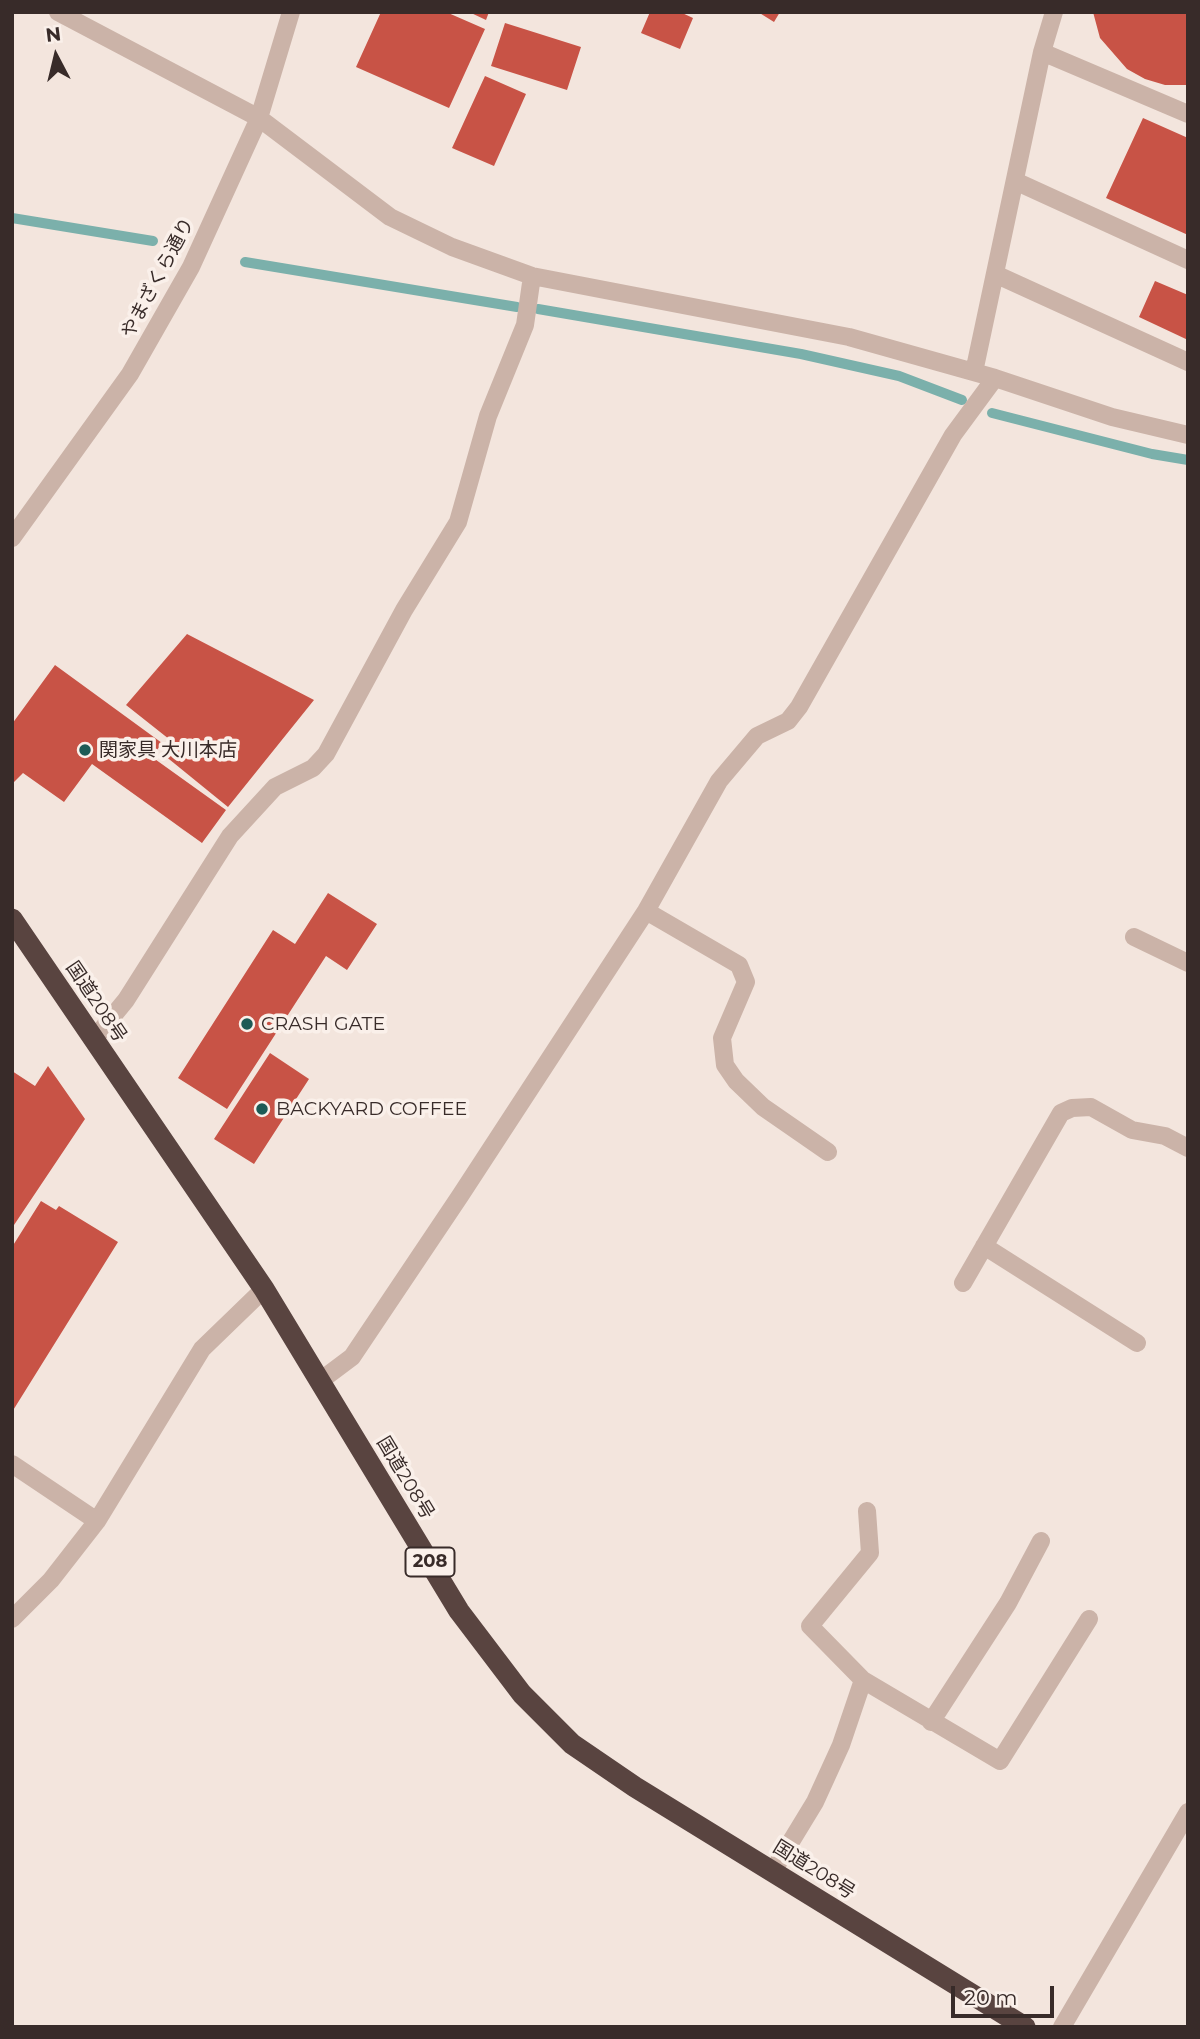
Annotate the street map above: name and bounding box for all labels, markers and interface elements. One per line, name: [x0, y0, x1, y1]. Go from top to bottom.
north arrow: [21, 21, 91, 91]
text: N: [44, 22, 62, 47]
street label: やまざくら通り: [117, 214, 199, 342]
place label: 関家具 大川本店: [99, 739, 237, 761]
marker: 関家具 大川本店: [77, 742, 93, 758]
street label: 国道208号: [61, 957, 131, 1047]
place label: CRASH GATE: [261, 1013, 385, 1035]
marker: CRASH GATE: [239, 1016, 255, 1032]
place label: BACKYARD COFFEE: [276, 1098, 467, 1120]
marker: BACKYARD COFFEE: [254, 1101, 270, 1117]
street label: 国道208号: [371, 1433, 439, 1523]
road number: 208: [406, 1548, 454, 1576]
street label: 国道208号: [769, 1836, 859, 1904]
scale bar: [955, 1972, 1058, 2016]
text: 20 m: [964, 1985, 1018, 2010]

